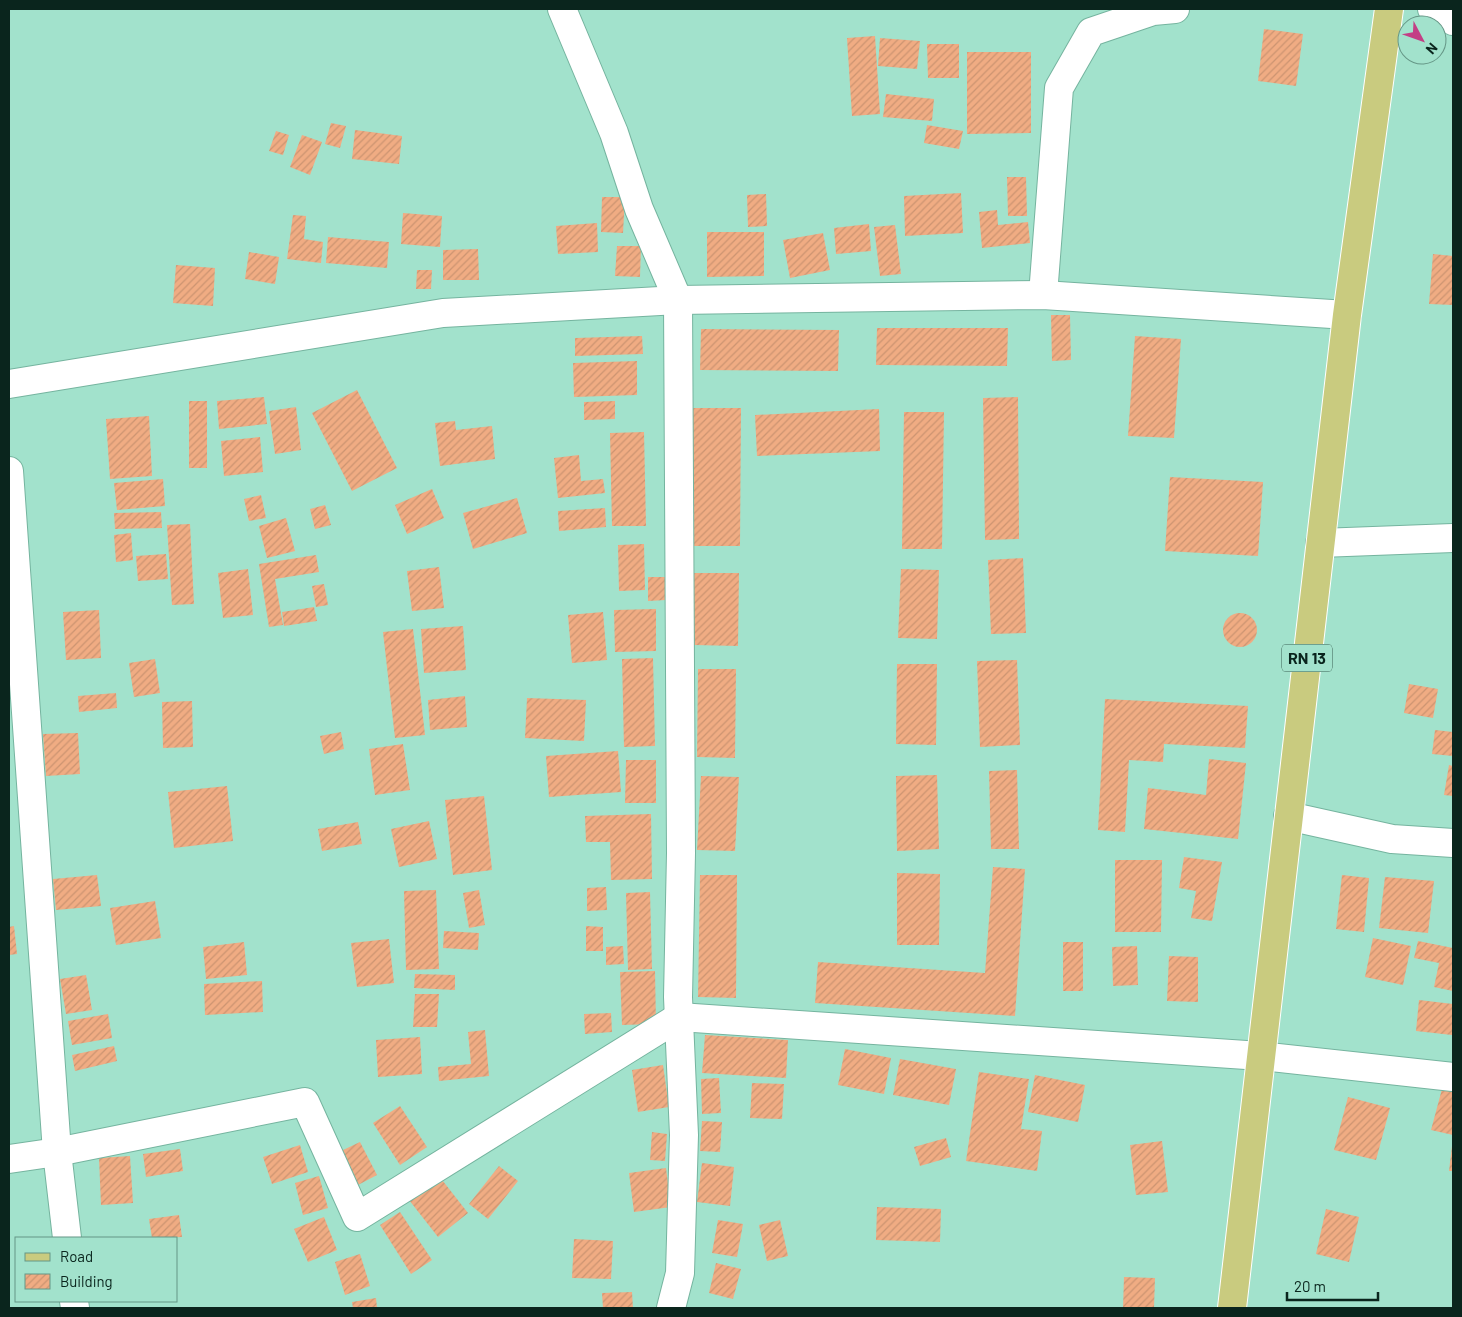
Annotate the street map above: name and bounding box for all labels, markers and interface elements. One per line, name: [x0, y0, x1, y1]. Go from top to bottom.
north arrow: [1397, 15, 1447, 65]
text: N: [1423, 40, 1442, 58]
road number: RN 13: [1282, 644, 1332, 671]
legend: [15, 1237, 178, 1302]
text: Road: [60, 1247, 93, 1265]
scale bar: [1287, 1270, 1378, 1302]
text: Building: [60, 1272, 113, 1290]
text: 20 m: [1294, 1277, 1326, 1295]

